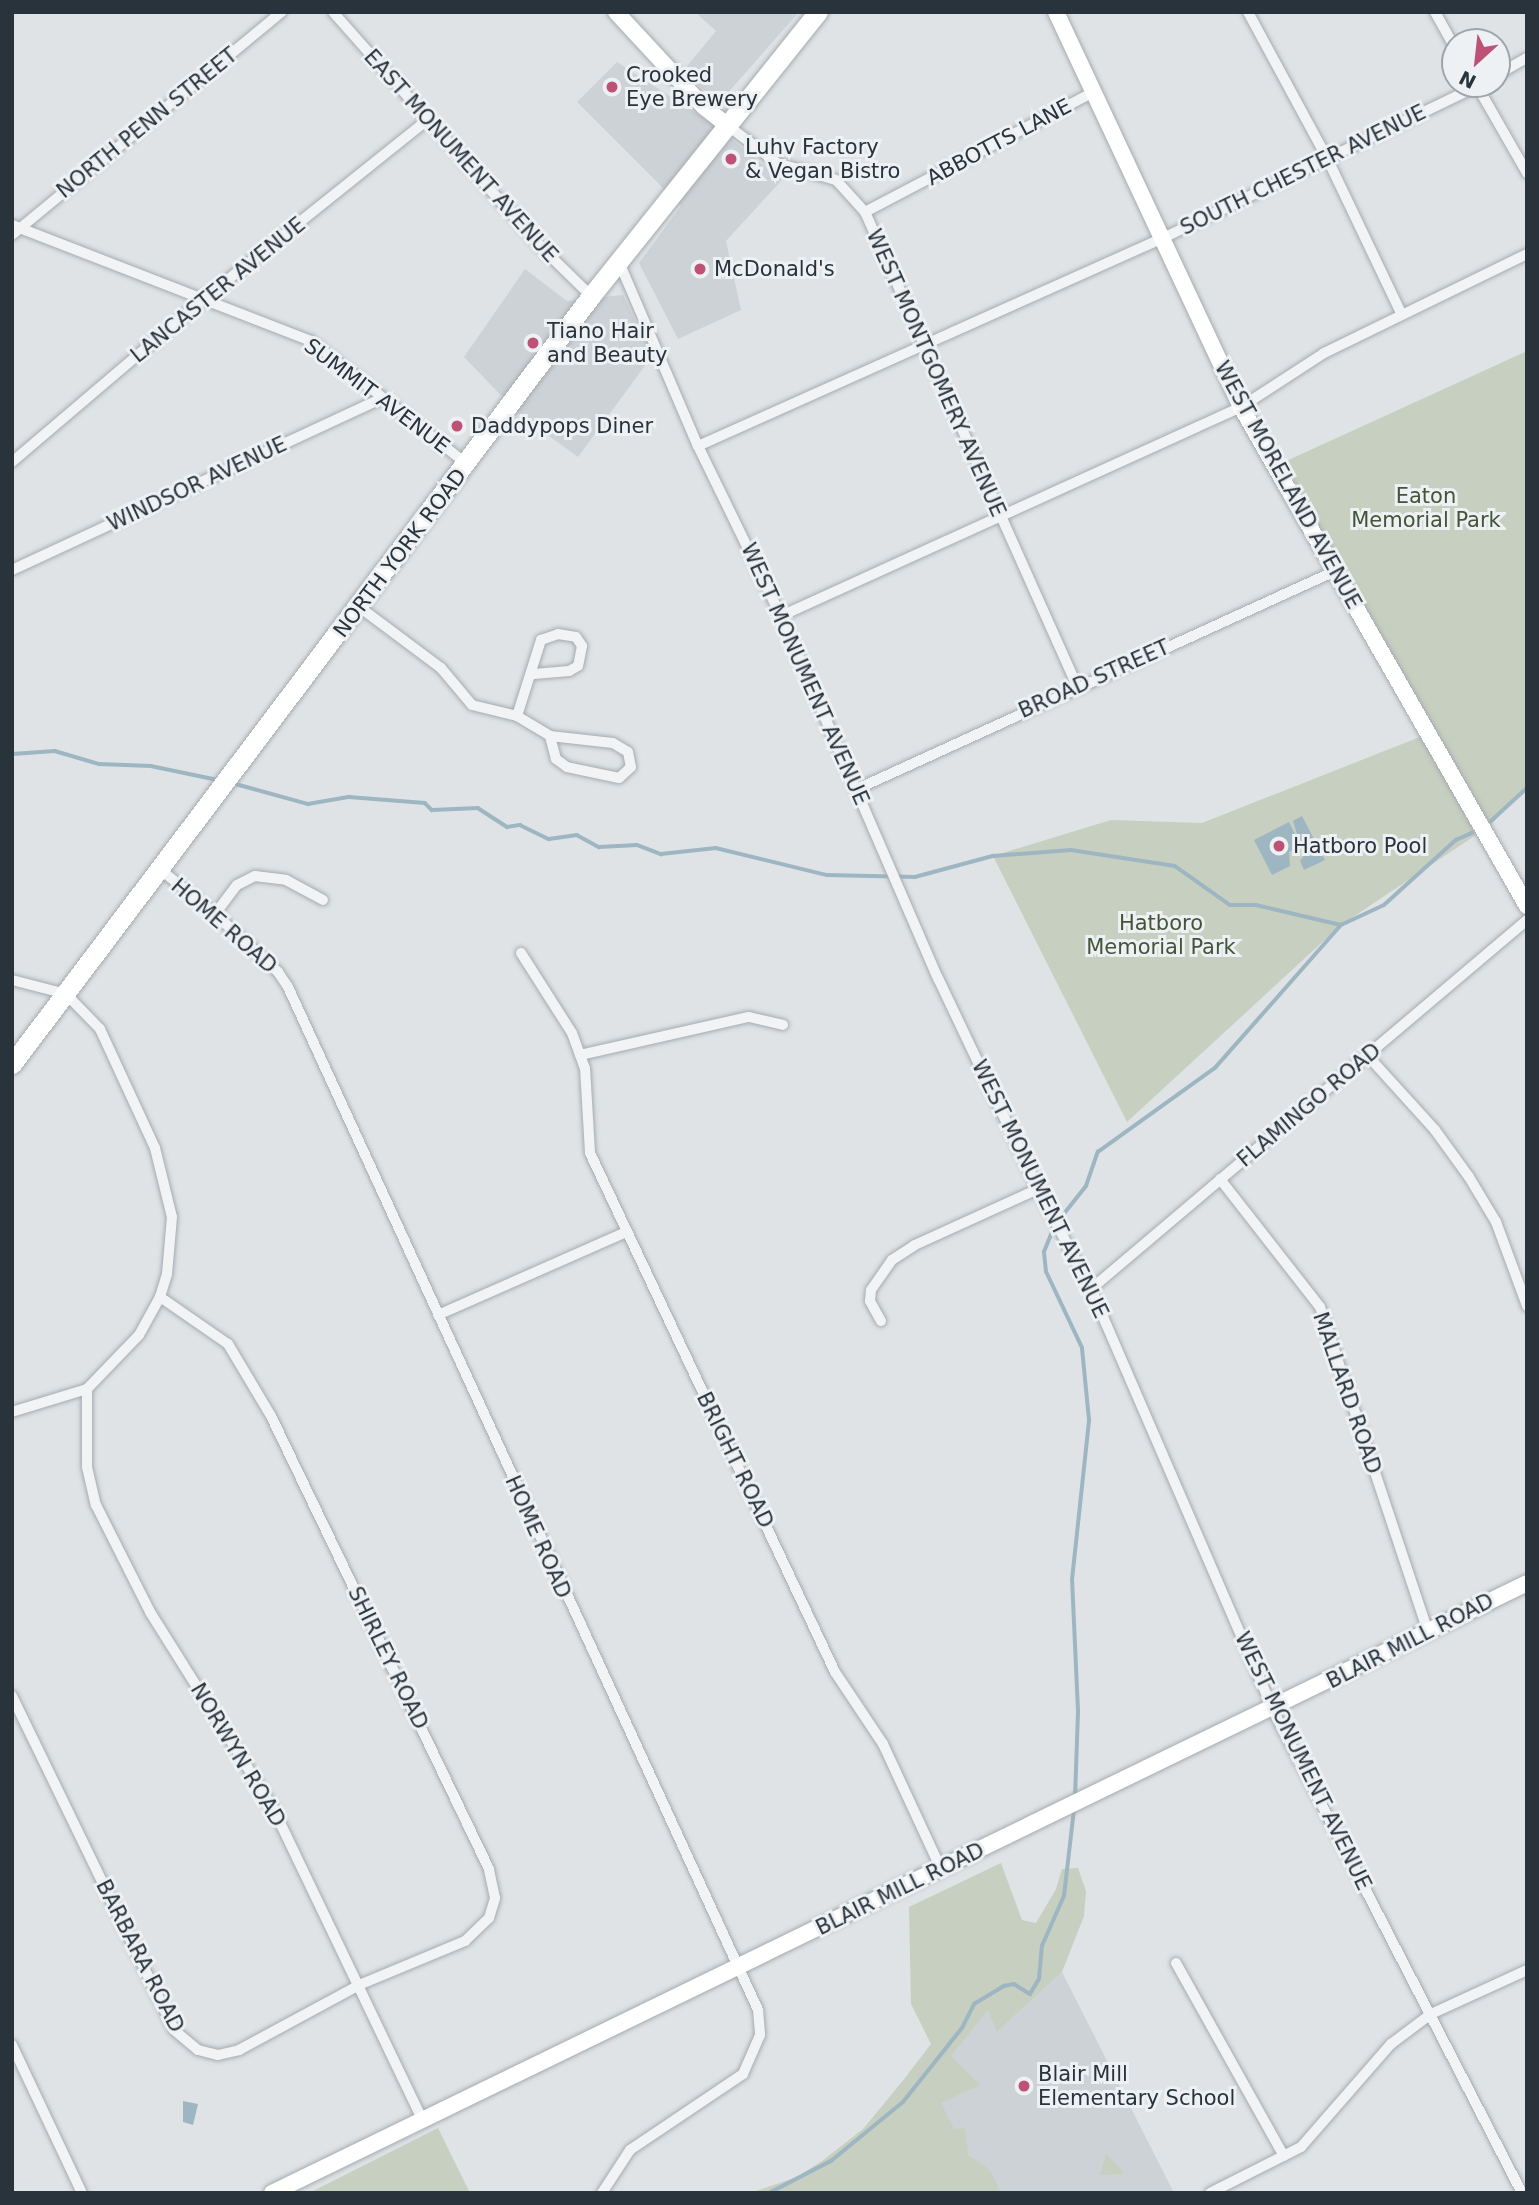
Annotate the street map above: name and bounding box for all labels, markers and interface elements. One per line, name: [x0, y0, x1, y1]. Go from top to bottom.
north arrow: [1441, 28, 1511, 98]
street label: NORTH PENN STREET: [52, 42, 242, 204]
street label: EAST MONUMENT AVENUE: [359, 44, 563, 268]
place label: Crooked Eye Brewery: [626, 62, 758, 112]
text: N: [1455, 67, 1479, 93]
marker: Crooked Eye Brewery: [604, 79, 620, 95]
street label: ABBOTTS LANE: [922, 93, 1076, 191]
street label: SOUTH CHESTER AVENUE: [1176, 100, 1430, 240]
place label: Luhv Factory & Vegan Bistro: [745, 134, 900, 184]
marker: Luhv Factory & Vegan Bistro: [723, 151, 739, 167]
street label: LANCASTER AVENUE: [126, 212, 310, 368]
street label: WEST MONTGOMERY AVENUE: [861, 225, 1011, 521]
place label: McDonald's: [714, 256, 835, 282]
marker: McDonald's: [692, 261, 708, 277]
place label: Tiano Hair and Beauty: [547, 318, 667, 368]
street label: SUMMIT AVENUE: [299, 333, 455, 459]
marker: Tiano Hair and Beauty: [525, 335, 541, 351]
street label: WEST MORELAND AVENUE: [1209, 357, 1367, 613]
place label: Daddypops Diner: [471, 413, 653, 439]
marker: Daddypops Diner: [449, 418, 465, 434]
street label: WINDSOR AVENUE: [103, 431, 291, 537]
street label: NORTH YORK ROAD: [328, 464, 472, 642]
park label: Eaton Memorial Park: [1351, 483, 1501, 533]
street label: WEST MONUMENT AVENUE: [736, 539, 874, 809]
street label: BROAD STREET: [1015, 634, 1173, 724]
place label: Hatboro Pool: [1293, 833, 1427, 859]
marker: Hatboro Pool: [1271, 838, 1287, 854]
street label: HOME ROAD: [166, 873, 282, 979]
park label: Hatboro Memorial Park: [1086, 910, 1236, 960]
street label: FLAMINGO ROAD: [1232, 1038, 1386, 1172]
street label: WEST MONUMENT AVENUE: [966, 1056, 1114, 1322]
street label: MALLARD ROAD: [1308, 1309, 1386, 1477]
street label: BRIGHT ROAD: [691, 1388, 779, 1532]
street label: HOME ROAD: [500, 1472, 576, 1602]
street label: SHIRLEY ROAD: [343, 1583, 433, 1733]
street label: BLAIR MILL ROAD: [1322, 1588, 1498, 1694]
street label: WEST MONUMENT AVENUE: [1229, 1628, 1377, 1894]
street label: NORWYN ROAD: [185, 1679, 291, 1831]
street label: BLAIR MILL ROAD: [812, 1837, 988, 1941]
street label: BARBARA ROAD: [91, 1875, 189, 2037]
place label: Blair Mill Elementary School: [1038, 2061, 1235, 2111]
marker: Blair Mill Elementary School: [1016, 2078, 1032, 2094]

